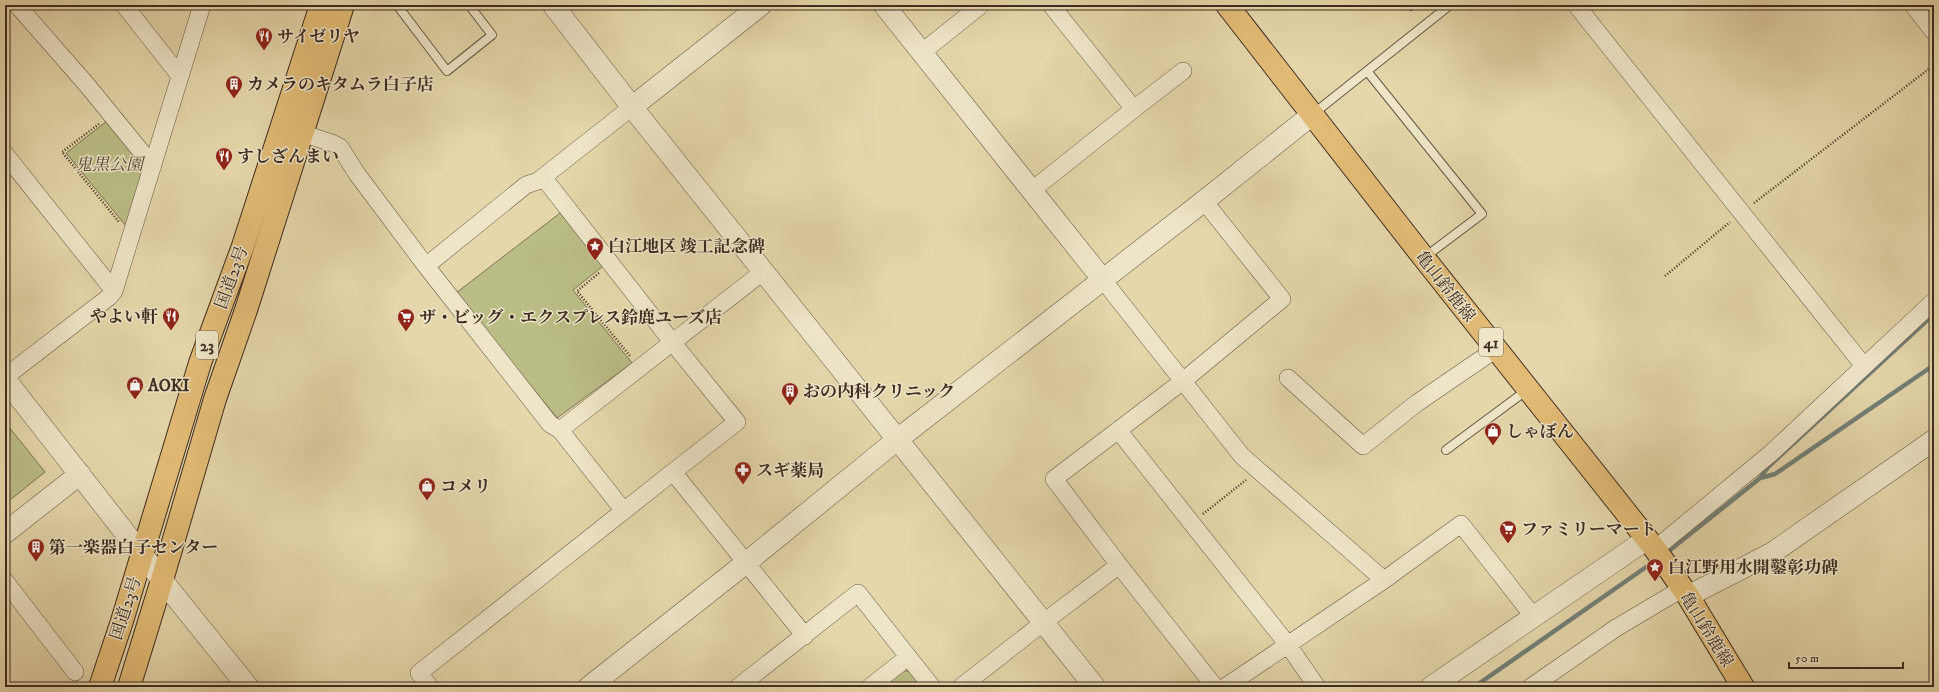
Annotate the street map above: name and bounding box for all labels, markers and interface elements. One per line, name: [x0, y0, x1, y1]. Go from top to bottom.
restaurant icon: サイゼリヤ: [254, 26, 274, 51]
place label: サイゼリヤ: [277, 26, 360, 48]
building icon: カメラのキタムラ白子店: [224, 74, 244, 99]
place label: カメラのキタムラ白子店: [247, 74, 434, 96]
restaurant icon: すしざんまい: [214, 146, 234, 171]
place label: すしざんまい: [237, 146, 339, 168]
park label: 鬼黒公園: [75, 154, 146, 176]
place icon: 白江地区 竣工記念碑: [585, 236, 605, 261]
place label: 白江地区 竣工記念碑: [608, 236, 765, 258]
street label: 国道23号: [210, 243, 254, 312]
street label: 亀山鈴鹿線: [1410, 246, 1480, 327]
place label: やよい軒: [90, 306, 158, 328]
restaurant icon: やよい軒: [161, 306, 181, 331]
supermarket icon: ザ・ビッグ・エクスプレス鈴鹿ユーズ店: [396, 307, 416, 332]
place label: ザ・ビッグ・エクスプレス鈴鹿ユーズ店: [419, 307, 722, 329]
road number: 41: [1479, 328, 1503, 356]
road number: 23: [196, 331, 218, 359]
shop icon: AOKI: [125, 375, 145, 400]
place label: AOKI: [147, 375, 189, 397]
building icon: おの内科クリニック: [780, 381, 800, 406]
place label: おの内科クリニック: [803, 381, 955, 403]
shop icon: しゃぼん: [1483, 421, 1503, 446]
place label: しゃぼん: [1506, 421, 1574, 443]
pharmacy icon: スギ薬局: [733, 460, 753, 485]
place label: スギ薬局: [756, 460, 824, 482]
shop icon: コメリ: [417, 476, 437, 501]
place label: コメリ: [440, 476, 491, 498]
supermarket icon: ファミリーマート: [1498, 519, 1518, 544]
place label: ファミリーマート: [1521, 519, 1657, 541]
building icon: 第一楽器白子センター: [26, 537, 46, 562]
place label: 第一楽器白子センター: [49, 537, 218, 559]
place icon: 白江野用水開鑿彰功碑: [1645, 557, 1665, 582]
place label: 白江野用水開鑿彰功碑: [1668, 557, 1838, 579]
street label: 国道23号: [105, 574, 147, 643]
street label: 亀山鈴鹿線: [1674, 588, 1738, 671]
scale bar: [1789, 644, 1903, 670]
text: 50 m: [1795, 651, 1819, 666]

